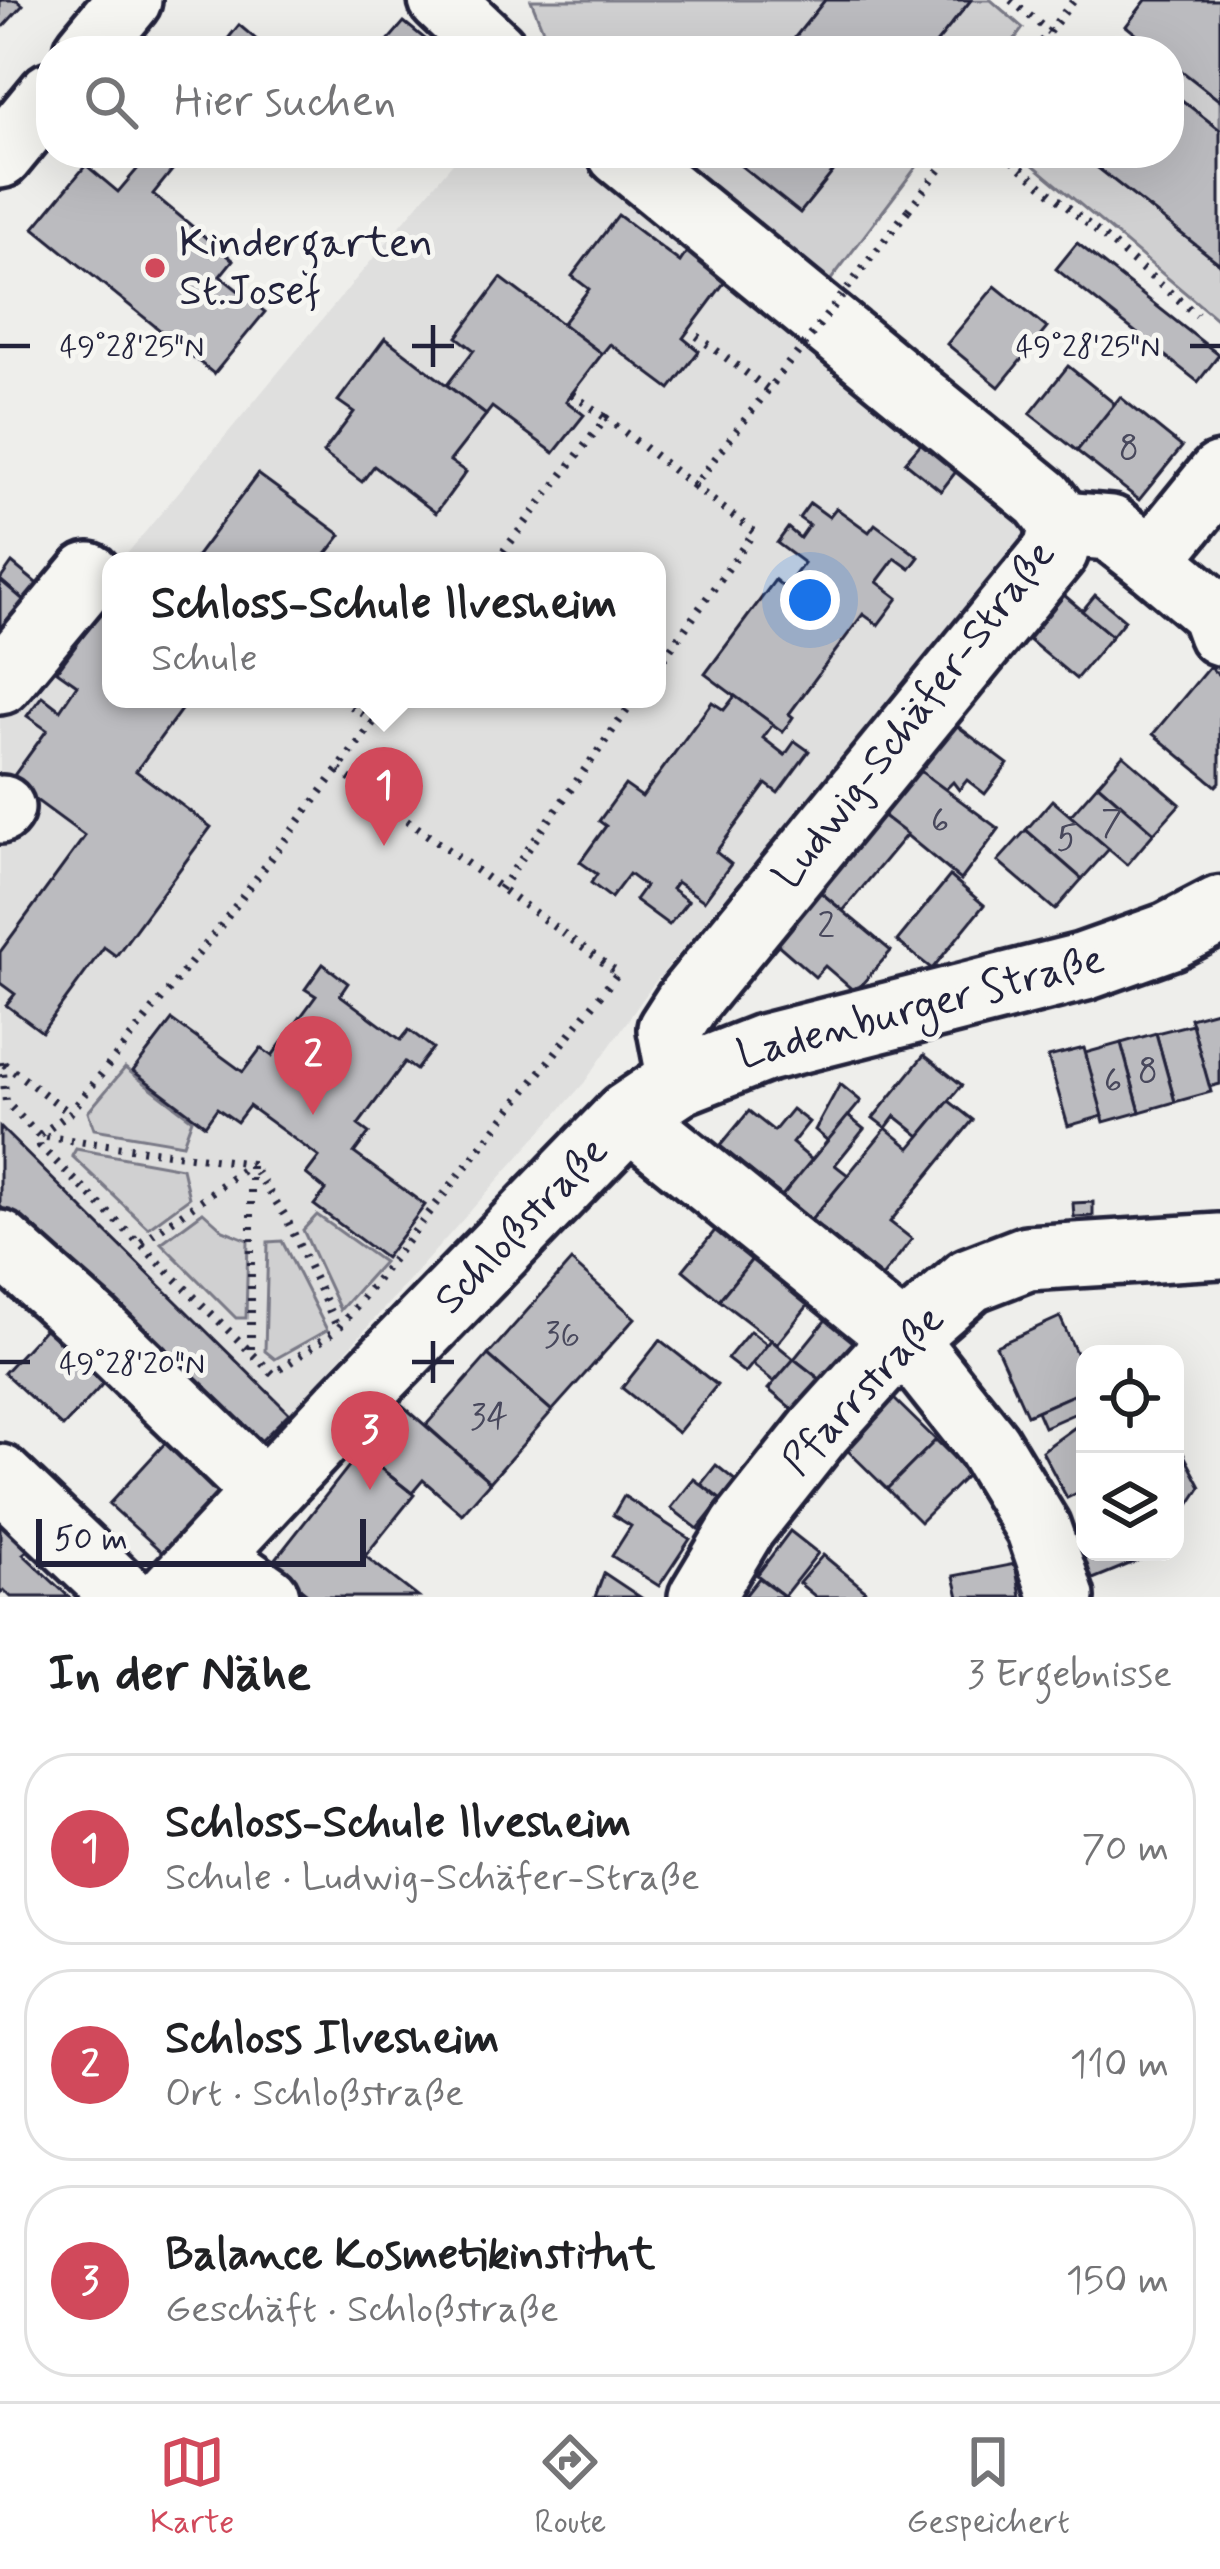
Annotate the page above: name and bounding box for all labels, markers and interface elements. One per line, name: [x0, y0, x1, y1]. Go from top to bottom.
search box: [36, 36, 1184, 168]
icon: search: [78, 69, 144, 135]
text: Hier suchen: [174, 73, 396, 132]
place label: Kindergarten St.Josef: [179, 217, 433, 320]
marker: Kindergarten St.Josef: [142, 255, 168, 281]
text: 49°28'25"N: [60, 328, 204, 367]
text: 49°28'25"N: [1016, 328, 1160, 367]
house number: 8: [1119, 426, 1139, 473]
street label: Ludwig-Schäfer-Straße: [761, 529, 1069, 901]
popup: [102, 552, 666, 708]
your location: [780, 570, 840, 630]
text: Schloss-Schule Ilvesheim: [151, 575, 617, 634]
text: Schule: [151, 634, 258, 685]
pin: 1: [345, 747, 423, 846]
house number: 6: [931, 799, 949, 846]
house number: 7: [1101, 801, 1123, 848]
house number: 5: [1056, 816, 1078, 863]
house number: 2: [817, 904, 835, 951]
street label: Ladenburger Straße: [732, 933, 1111, 1086]
pin: 2: [274, 1016, 352, 1115]
house number: 8: [1138, 1049, 1158, 1096]
house number: 6: [1104, 1059, 1122, 1106]
street label: Schloßstraße: [423, 1125, 621, 1327]
street label: Pfarrstraße: [771, 1294, 957, 1488]
house number: 36: [544, 1313, 580, 1360]
text: 49°28'20"N: [59, 1345, 205, 1384]
map controls: [1076, 1345, 1184, 1561]
button: locate: [1076, 1345, 1184, 1453]
pin: 3: [331, 1391, 409, 1490]
house number: 34: [470, 1395, 508, 1442]
button: layers: [1076, 1453, 1184, 1561]
scale bar: [36, 1513, 366, 1566]
text: 50 m: [54, 1518, 128, 1562]
text: In der Nähe: [48, 1642, 311, 1708]
text: 3 Ergebnisse: [967, 1650, 1172, 1701]
text: Schloss-Schule Ilvesheim: [165, 1794, 631, 1853]
text: 1: [81, 1824, 99, 1875]
text: 70 m: [1081, 1824, 1169, 1875]
text: Schule · Ludwig-Schäfer-Straße: [165, 1853, 700, 1904]
text: Schloss Ilvesheim: [165, 2010, 499, 2069]
text: 2: [80, 2040, 100, 2091]
text: 110 m: [1070, 2040, 1169, 2091]
text: Ort · Schloßstraße: [165, 2069, 464, 2120]
text: Balance Kosmetikinstitut: [165, 2226, 655, 2285]
text: 3: [81, 2256, 99, 2307]
text: 150 m: [1066, 2256, 1169, 2307]
text: Geschäft · Schloßstraße: [165, 2285, 559, 2336]
tab: Karte: [150, 2429, 234, 2545]
tab: Route: [535, 2429, 606, 2545]
tab: Gespeichert: [907, 2429, 1070, 2545]

